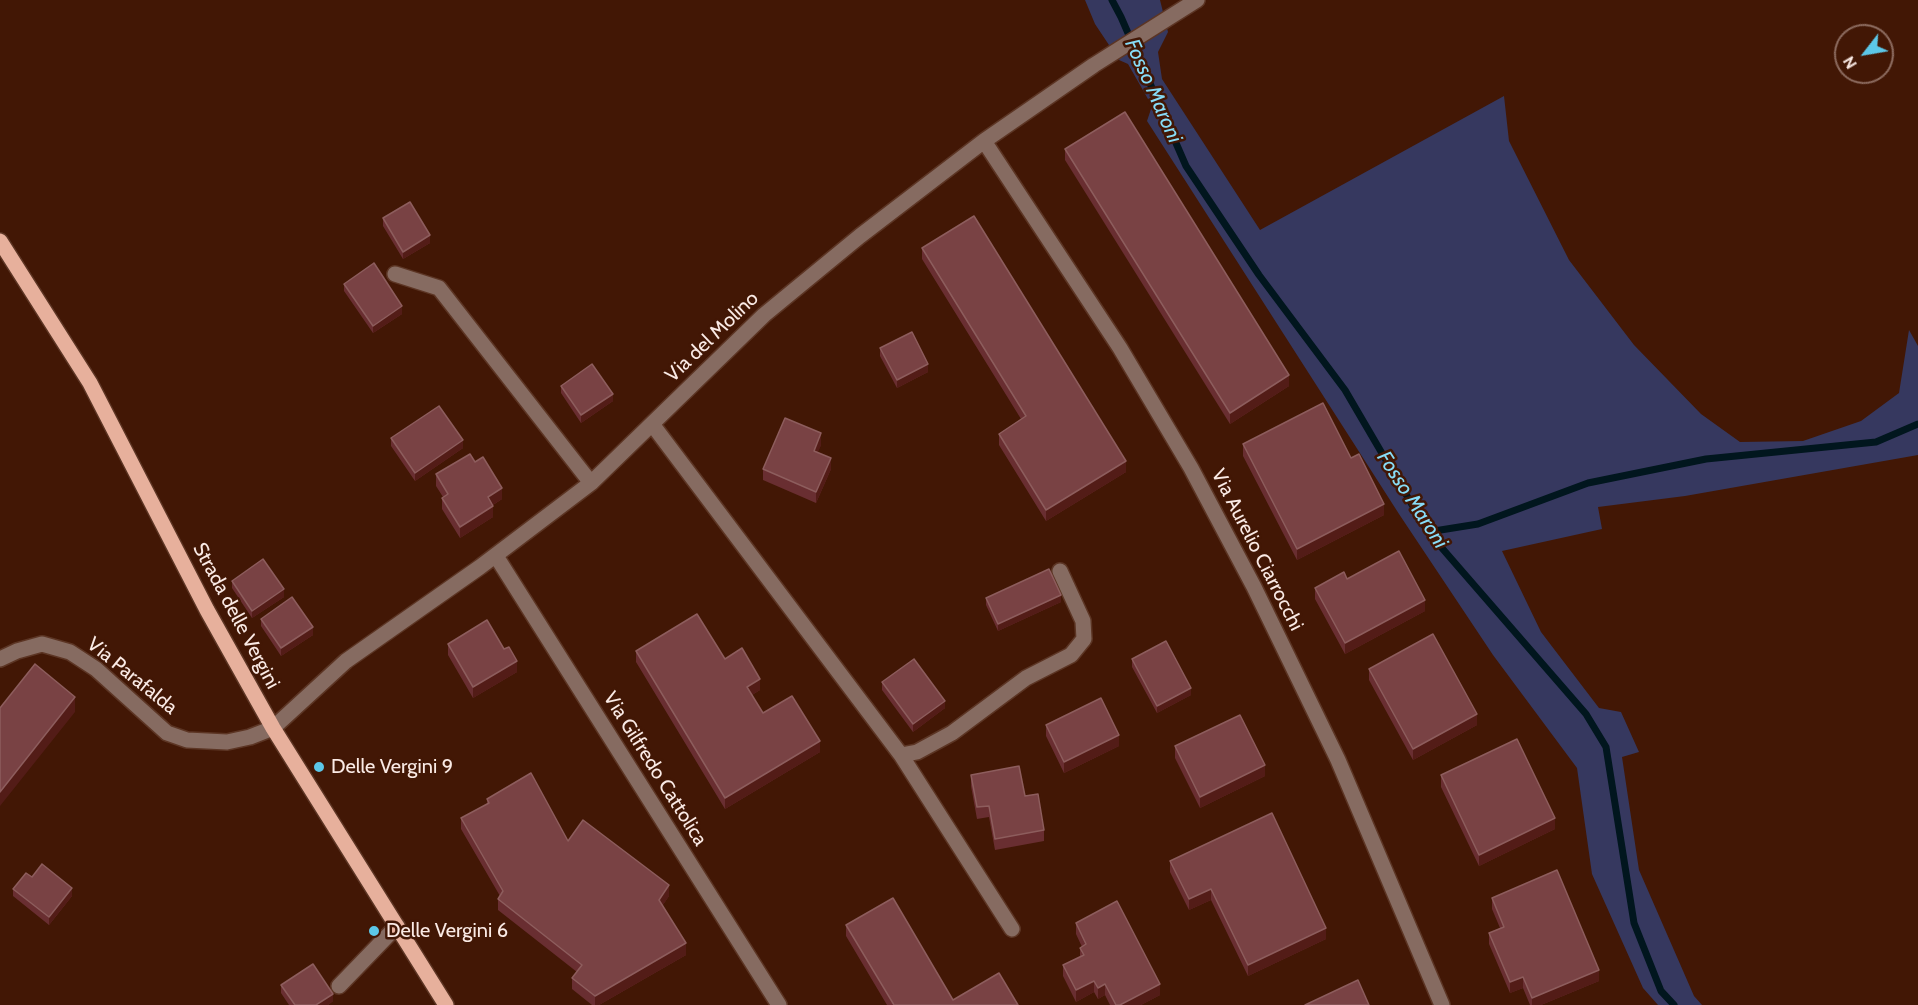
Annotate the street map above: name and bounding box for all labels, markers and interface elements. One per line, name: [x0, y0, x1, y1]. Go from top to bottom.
north arrow: [1834, 24, 1894, 84]
water label: Fosso Maroni: [1119, 35, 1187, 147]
text: N: [1839, 53, 1861, 72]
street label: Via del Molino: [660, 287, 764, 387]
water label: Fosso Maroni: [1371, 446, 1453, 554]
street label: Via Aurelio Ciarrocchi: [1206, 465, 1308, 635]
street label: Strada delle Vergini: [187, 539, 285, 693]
street label: Via Parafalda: [82, 632, 182, 720]
street label: Via Gilfredo Cattolica: [598, 688, 712, 850]
place label: Delle Vergini 9: [331, 755, 453, 779]
marker: Delle Vergini 9: [312, 760, 326, 774]
place label: Delle Vergini 6: [386, 919, 508, 943]
marker: Delle Vergini 6: [367, 924, 381, 938]

